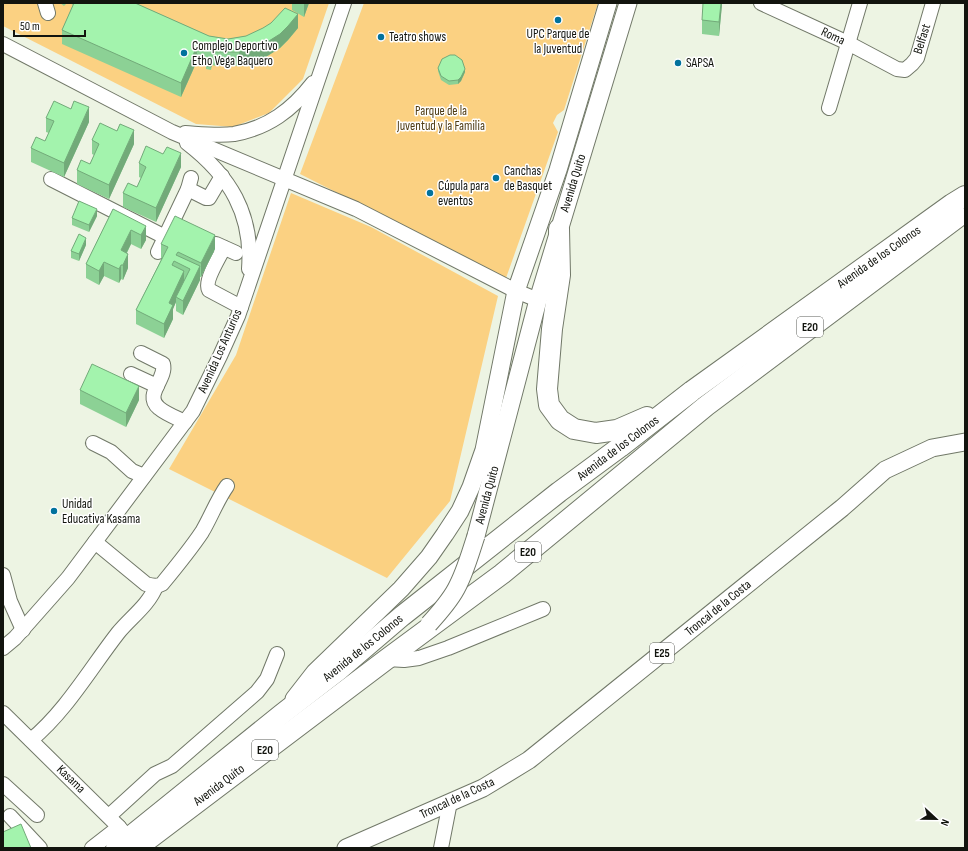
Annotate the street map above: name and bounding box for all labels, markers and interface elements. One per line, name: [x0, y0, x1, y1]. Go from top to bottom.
scale bar: [14, 12, 85, 38]
marker: UPC Parque de la Juventud: [553, 15, 563, 25]
text: 50 m: [20, 19, 40, 34]
street label: Belfast: [910, 22, 934, 56]
street label: Roma: [818, 24, 848, 48]
place label: UPC Parque de la Juventud: [527, 26, 589, 57]
place label: Teatro shows: [389, 29, 446, 45]
marker: Teatro shows: [376, 32, 386, 42]
place label: Complejo Deportivo Etho Vega Baquero: [192, 38, 278, 69]
marker: Complejo Deportivo Etho Vega Baquero: [179, 48, 189, 58]
place label: SAPSA: [686, 55, 714, 71]
marker: SAPSA: [673, 58, 683, 68]
park label: Parque de la Juventud y la Familia: [396, 103, 485, 134]
street label: Avenida Quito: [556, 152, 589, 215]
place label: Canchas de Basquet: [504, 163, 552, 194]
marker: Canchas de Basquet: [491, 173, 501, 183]
place label: Cúpula para eventos: [438, 178, 489, 209]
marker: Cúpula para eventos: [425, 188, 435, 198]
street label: Avenida de los Colonos: [833, 222, 924, 292]
street label: Avenida Los Anturios: [194, 306, 246, 396]
road number: E20: [797, 317, 823, 337]
street label: Avenida de los Colonos: [573, 412, 662, 485]
street label: Avenida Quito: [471, 464, 502, 527]
place label: Unidad Educativa Kasama: [62, 496, 140, 527]
marker: Unidad Educativa Kasama: [49, 506, 59, 516]
road number: E20: [515, 542, 541, 562]
street label: Troncal de la Costa: [682, 576, 754, 640]
street label: Avenida de los Colonos: [319, 611, 406, 686]
road number: E25: [650, 643, 674, 663]
road number: E20: [252, 740, 278, 760]
street label: Avenida Quito: [190, 761, 248, 810]
street label: Kasama: [53, 762, 89, 796]
street label: Troncal de la Costa: [417, 774, 497, 822]
north arrow: [916, 799, 956, 839]
text: N: [938, 817, 952, 828]

